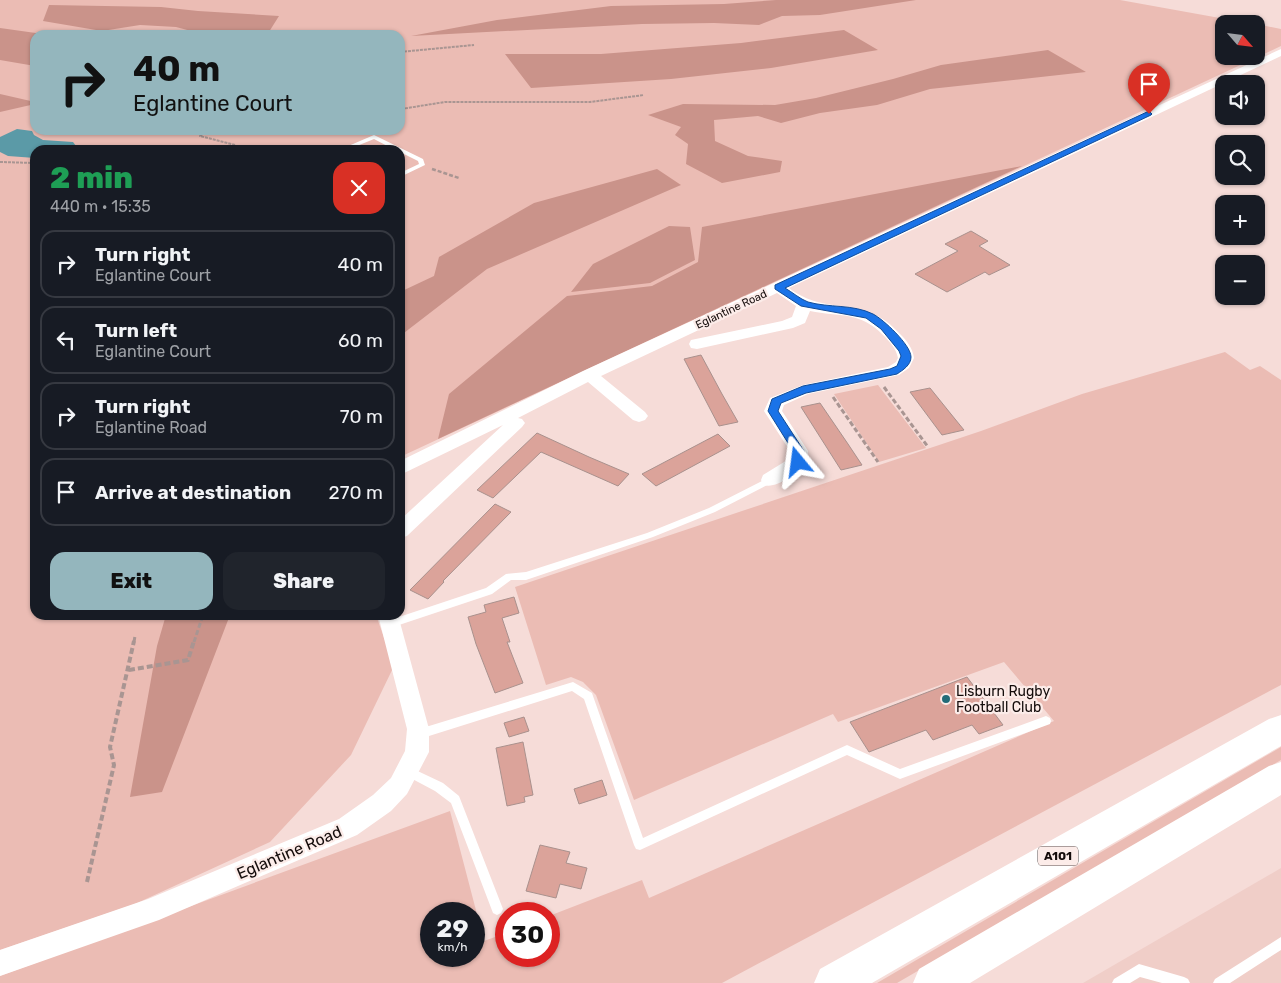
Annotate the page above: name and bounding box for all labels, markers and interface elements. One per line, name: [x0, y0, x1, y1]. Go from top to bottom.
north arrow: [1215, 15, 1265, 65]
map controls: [1215, 15, 1265, 305]
text: 40 m: [133, 48, 220, 90]
icon: right: [50, 50, 115, 115]
pin: [1128, 63, 1170, 114]
icon: arrive: [1135, 70, 1163, 98]
button: sound: [1215, 75, 1265, 125]
text: Eglantine Court: [133, 90, 292, 117]
button: search: [1215, 135, 1265, 185]
text: 2 min: [50, 160, 133, 196]
button: close: [333, 162, 385, 214]
button: +: [1215, 195, 1265, 245]
text: 440 m · 15:35: [50, 197, 151, 216]
text: Turn right: [95, 243, 190, 266]
icon: right: [52, 250, 80, 278]
text: 40 m: [338, 253, 383, 276]
button: −: [1215, 255, 1265, 305]
text: Eglantine Court: [95, 266, 211, 285]
street label: Eglantine Road: [694, 287, 769, 332]
text: Turn left: [95, 319, 177, 342]
icon: left: [52, 326, 80, 354]
text: 60 m: [338, 329, 383, 352]
text: Eglantine Court: [95, 342, 211, 361]
text: Turn right: [95, 395, 190, 418]
icon: right: [52, 402, 80, 430]
text: 70 m: [340, 405, 383, 428]
text: Eglantine Road: [95, 418, 207, 437]
position arrow: [771, 435, 823, 487]
icon: arrive: [52, 478, 80, 506]
text: Arrive at destination: [95, 481, 291, 504]
text: 270 m: [328, 481, 383, 504]
button: Exit: [50, 552, 213, 610]
button: Share: [223, 552, 385, 610]
place label: Lisburn Rugby Football Club: [956, 683, 1050, 716]
marker: Lisburn Rugby Football Club: [940, 693, 952, 705]
street label: Eglantine Road: [234, 822, 344, 883]
road number: A101: [1038, 846, 1078, 866]
speed limit sign: 30: [495, 902, 560, 967]
text: 29: [436, 914, 469, 943]
text: km/h: [438, 940, 467, 954]

